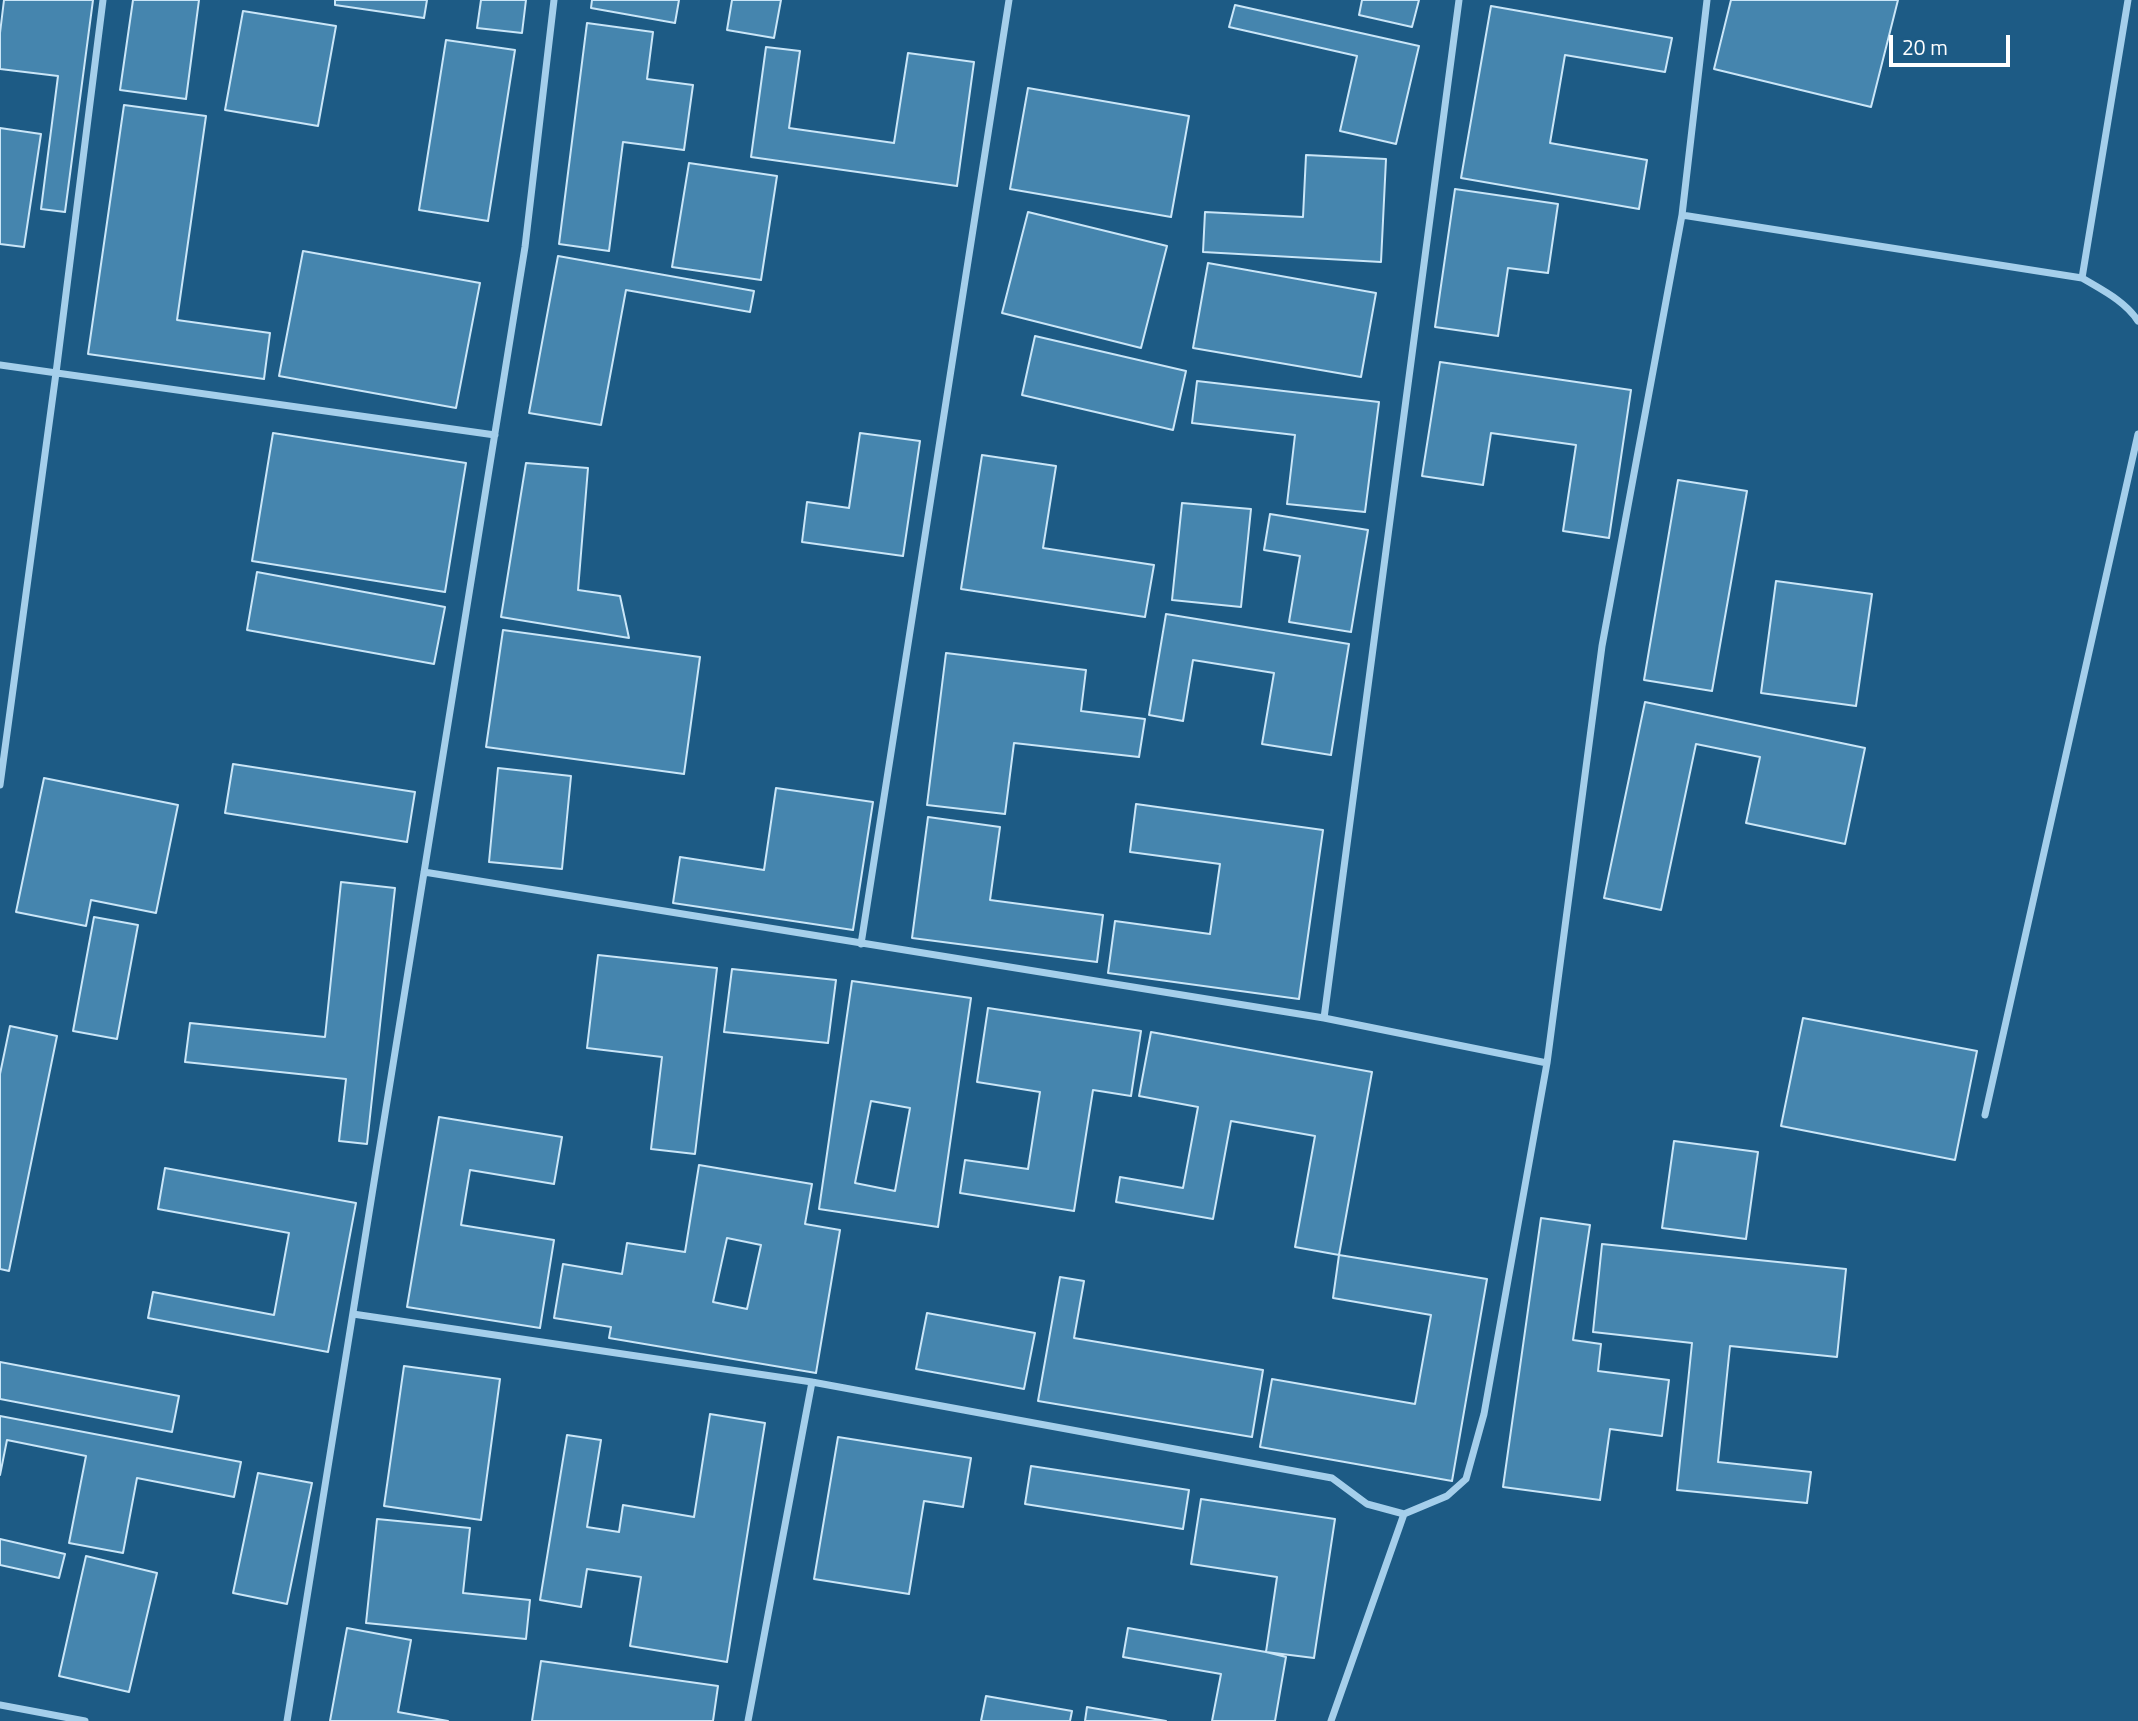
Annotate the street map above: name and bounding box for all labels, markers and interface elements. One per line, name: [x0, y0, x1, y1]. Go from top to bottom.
scale bar: [1893, 21, 2014, 65]
text: 20 m: [1902, 31, 1948, 63]

